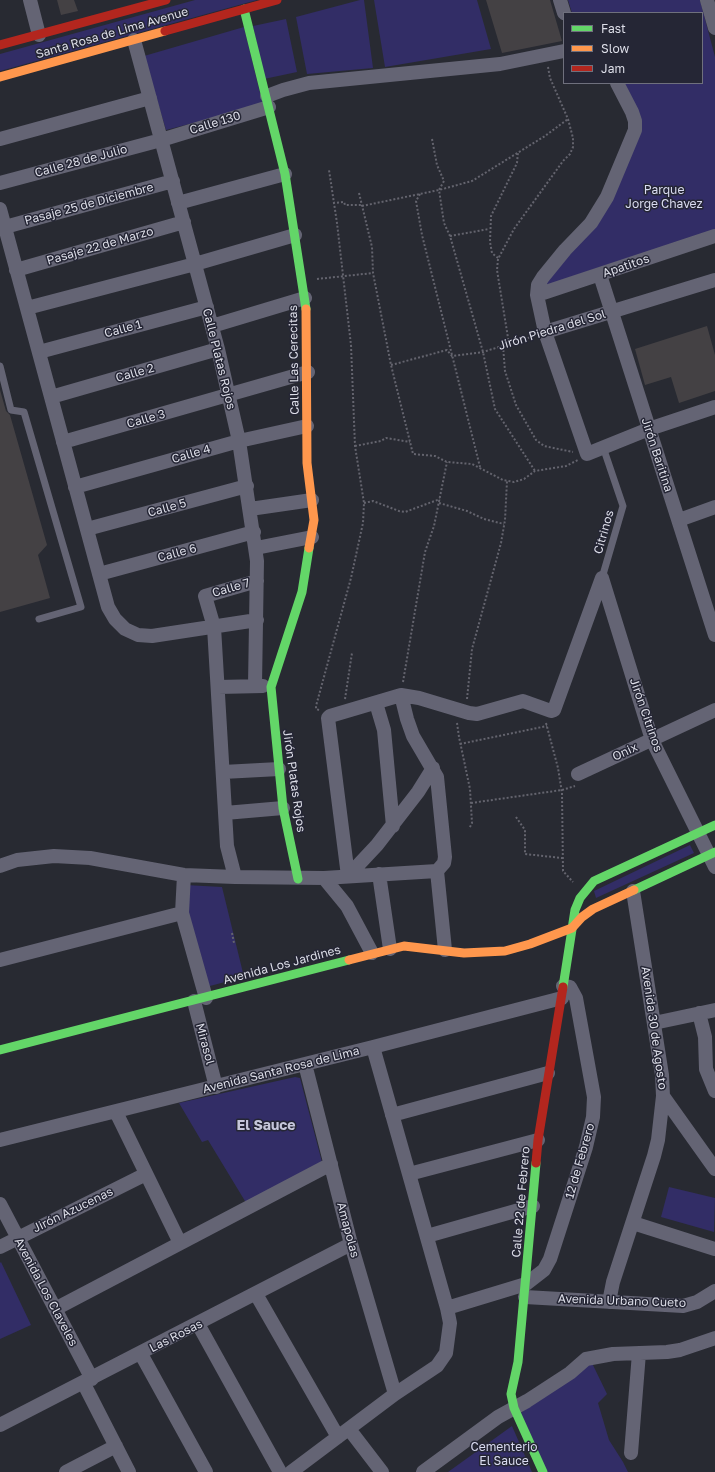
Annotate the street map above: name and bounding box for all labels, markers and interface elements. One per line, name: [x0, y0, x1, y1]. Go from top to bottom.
street label: Santa Rosa de Lima Avenue: [34, 4, 190, 62]
legend: [563, 12, 703, 84]
text: Fast: [601, 21, 626, 36]
text: Slow: [601, 41, 629, 56]
text: Jam: [601, 61, 625, 76]
street label: Calle 130: [188, 108, 242, 138]
street label: Calle 28 de Julio: [33, 142, 129, 180]
street label: Pasaje 25 de Diciembre: [23, 180, 155, 228]
park label: Parque Jorge Chavez: [625, 183, 703, 211]
street label: Pasaje 22 de Marzo: [45, 224, 155, 268]
street label: Apatitos: [601, 251, 651, 281]
street label: Calle Las Cerecitas: [286, 305, 302, 415]
street label: Calle Platas Rojos: [199, 307, 239, 411]
street label: Jirón Piedra del Sol: [496, 307, 608, 353]
street label: Calle 1: [103, 317, 143, 341]
street label: Calle 2: [114, 361, 156, 385]
street label: Calle 3: [125, 407, 167, 431]
street label: Jirón Baritina: [638, 416, 676, 494]
street label: Calle 4: [170, 442, 212, 466]
street label: Calle 5: [146, 496, 188, 520]
street label: Citrinos: [591, 508, 617, 556]
street label: Calle 6: [156, 541, 198, 565]
street label: Calle 7: [210, 576, 252, 600]
street label: Jirón Citrinos: [627, 676, 665, 754]
street label: Jirón Platas Rojos: [280, 729, 308, 833]
street label: Onix: [610, 740, 640, 764]
street label: Avenida Los Jardines: [222, 942, 342, 988]
street label: Avenida 30 de Agosto: [638, 966, 670, 1090]
street label: Mirasol: [193, 1022, 217, 1066]
street label: Avenida Santa Rosa de Lima: [201, 1044, 361, 1096]
district label: El Sauce: [236, 1118, 296, 1134]
street label: 12 de Febrero: [562, 1122, 598, 1200]
street label: Calle 22 de Febrero: [509, 1146, 533, 1258]
street label: Jirón Azucenas: [30, 1184, 116, 1236]
street label: Amapolas: [334, 1201, 362, 1259]
street label: Avenida Los Claveles: [11, 1235, 81, 1349]
street label: Avenida Urbano Cueto: [558, 1292, 686, 1310]
street label: Las Rosas: [147, 1316, 205, 1356]
park label: Cementerio El Sauce: [471, 1440, 537, 1468]

